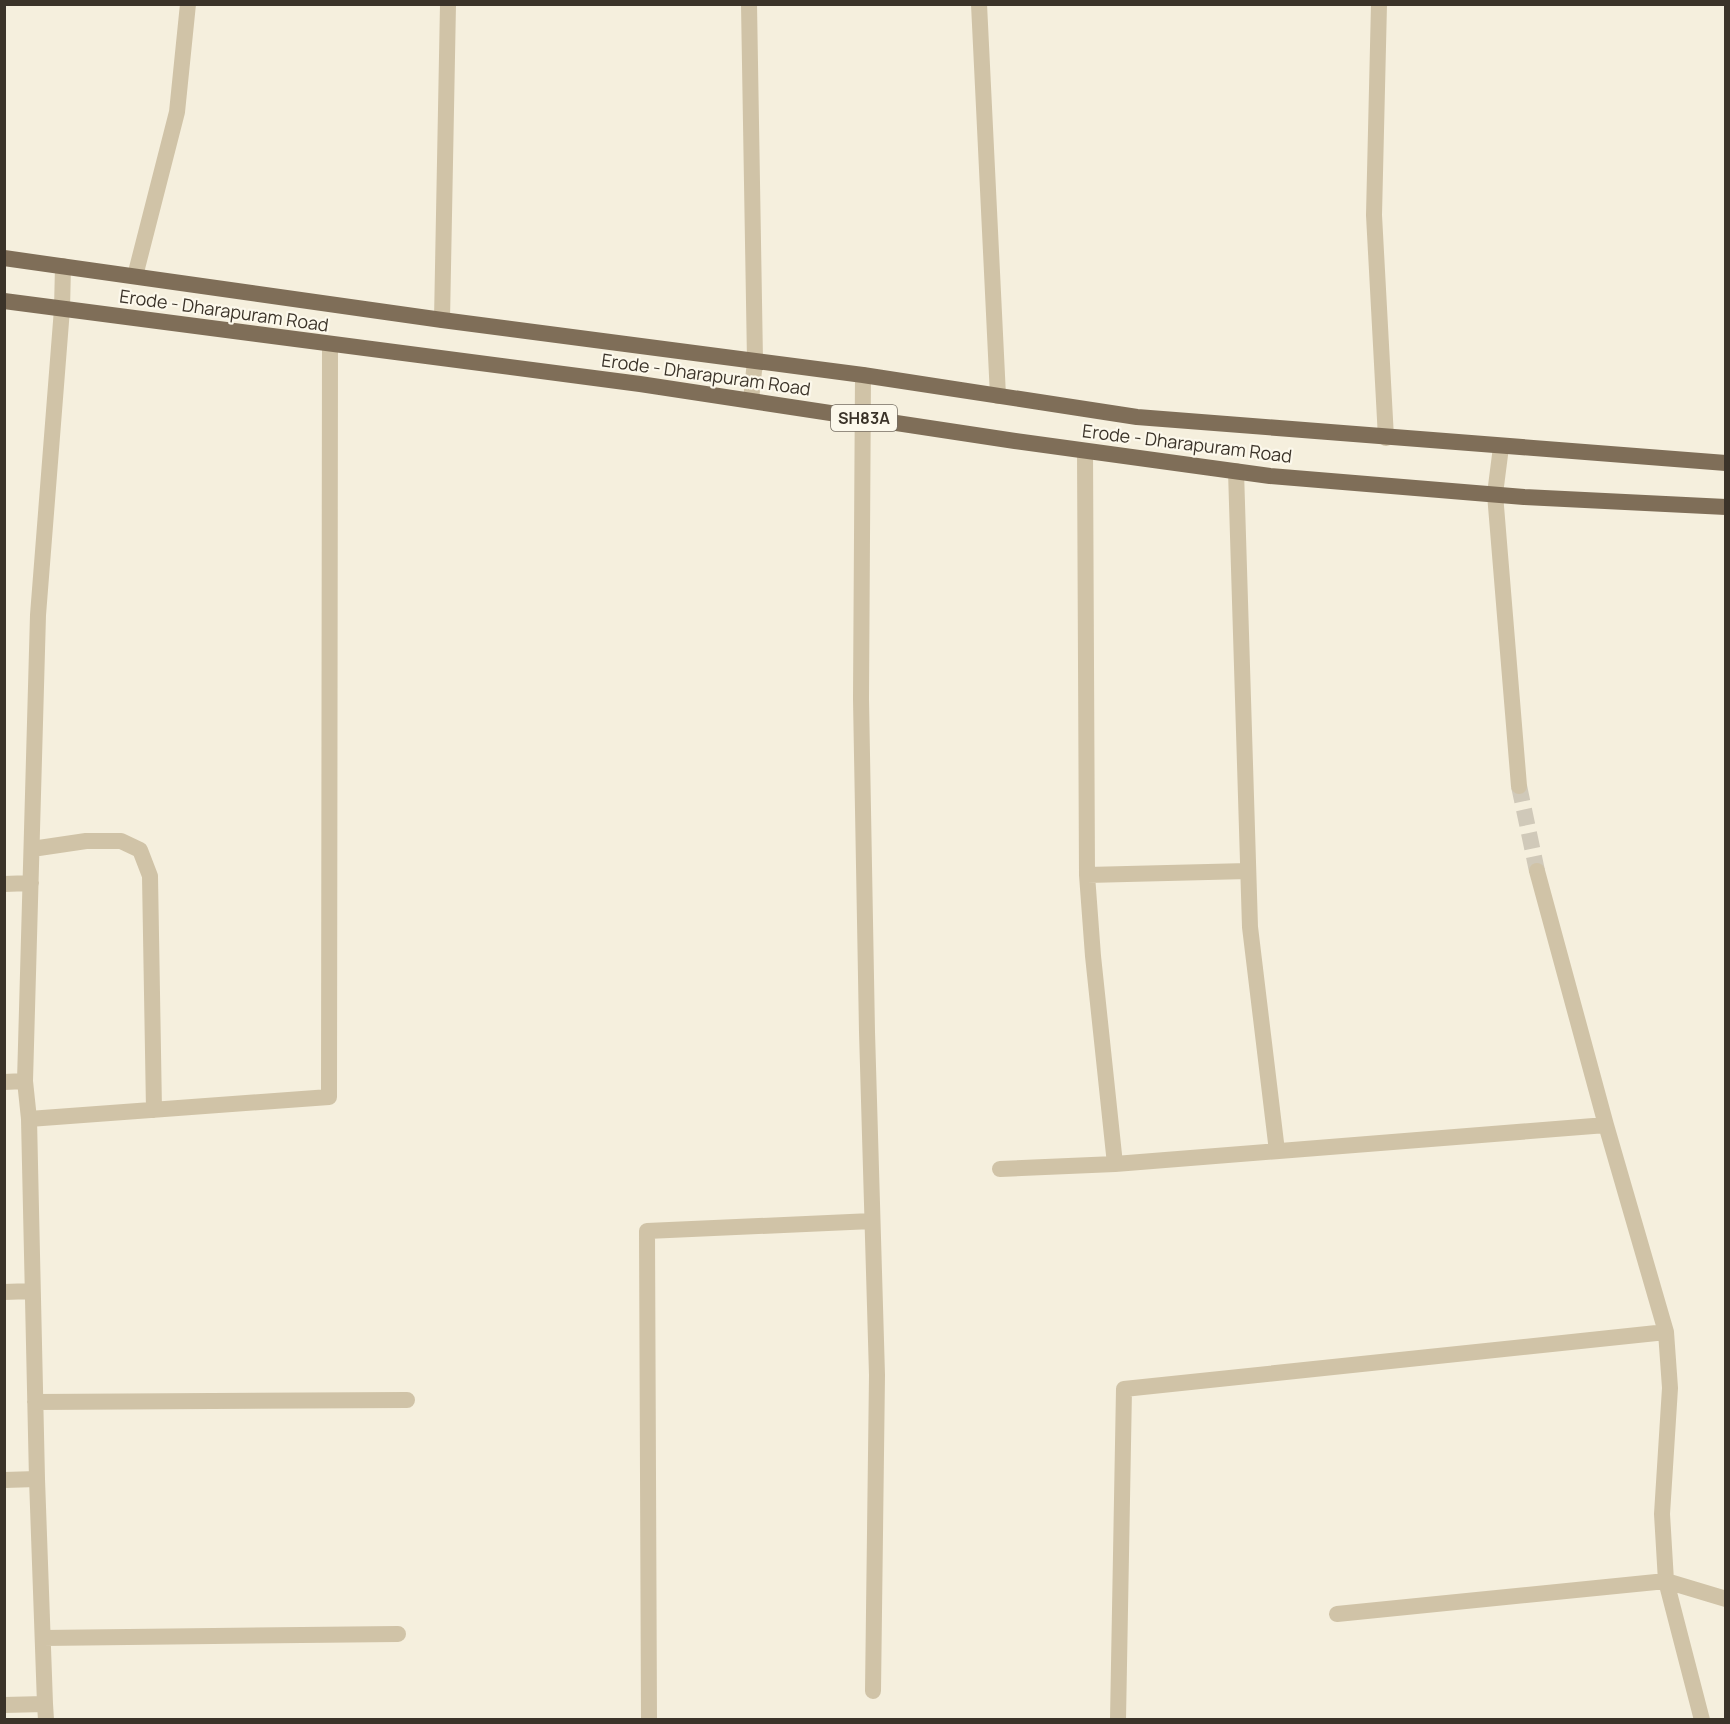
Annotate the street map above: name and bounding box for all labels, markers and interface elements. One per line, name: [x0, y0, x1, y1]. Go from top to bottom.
street label: Erode - Dharapuram Road: [118, 283, 330, 337]
street label: Erode - Dharapuram Road: [600, 347, 812, 401]
road number: SH83A: [831, 405, 897, 431]
street label: Erode - Dharapuram Road: [1081, 418, 1293, 468]

